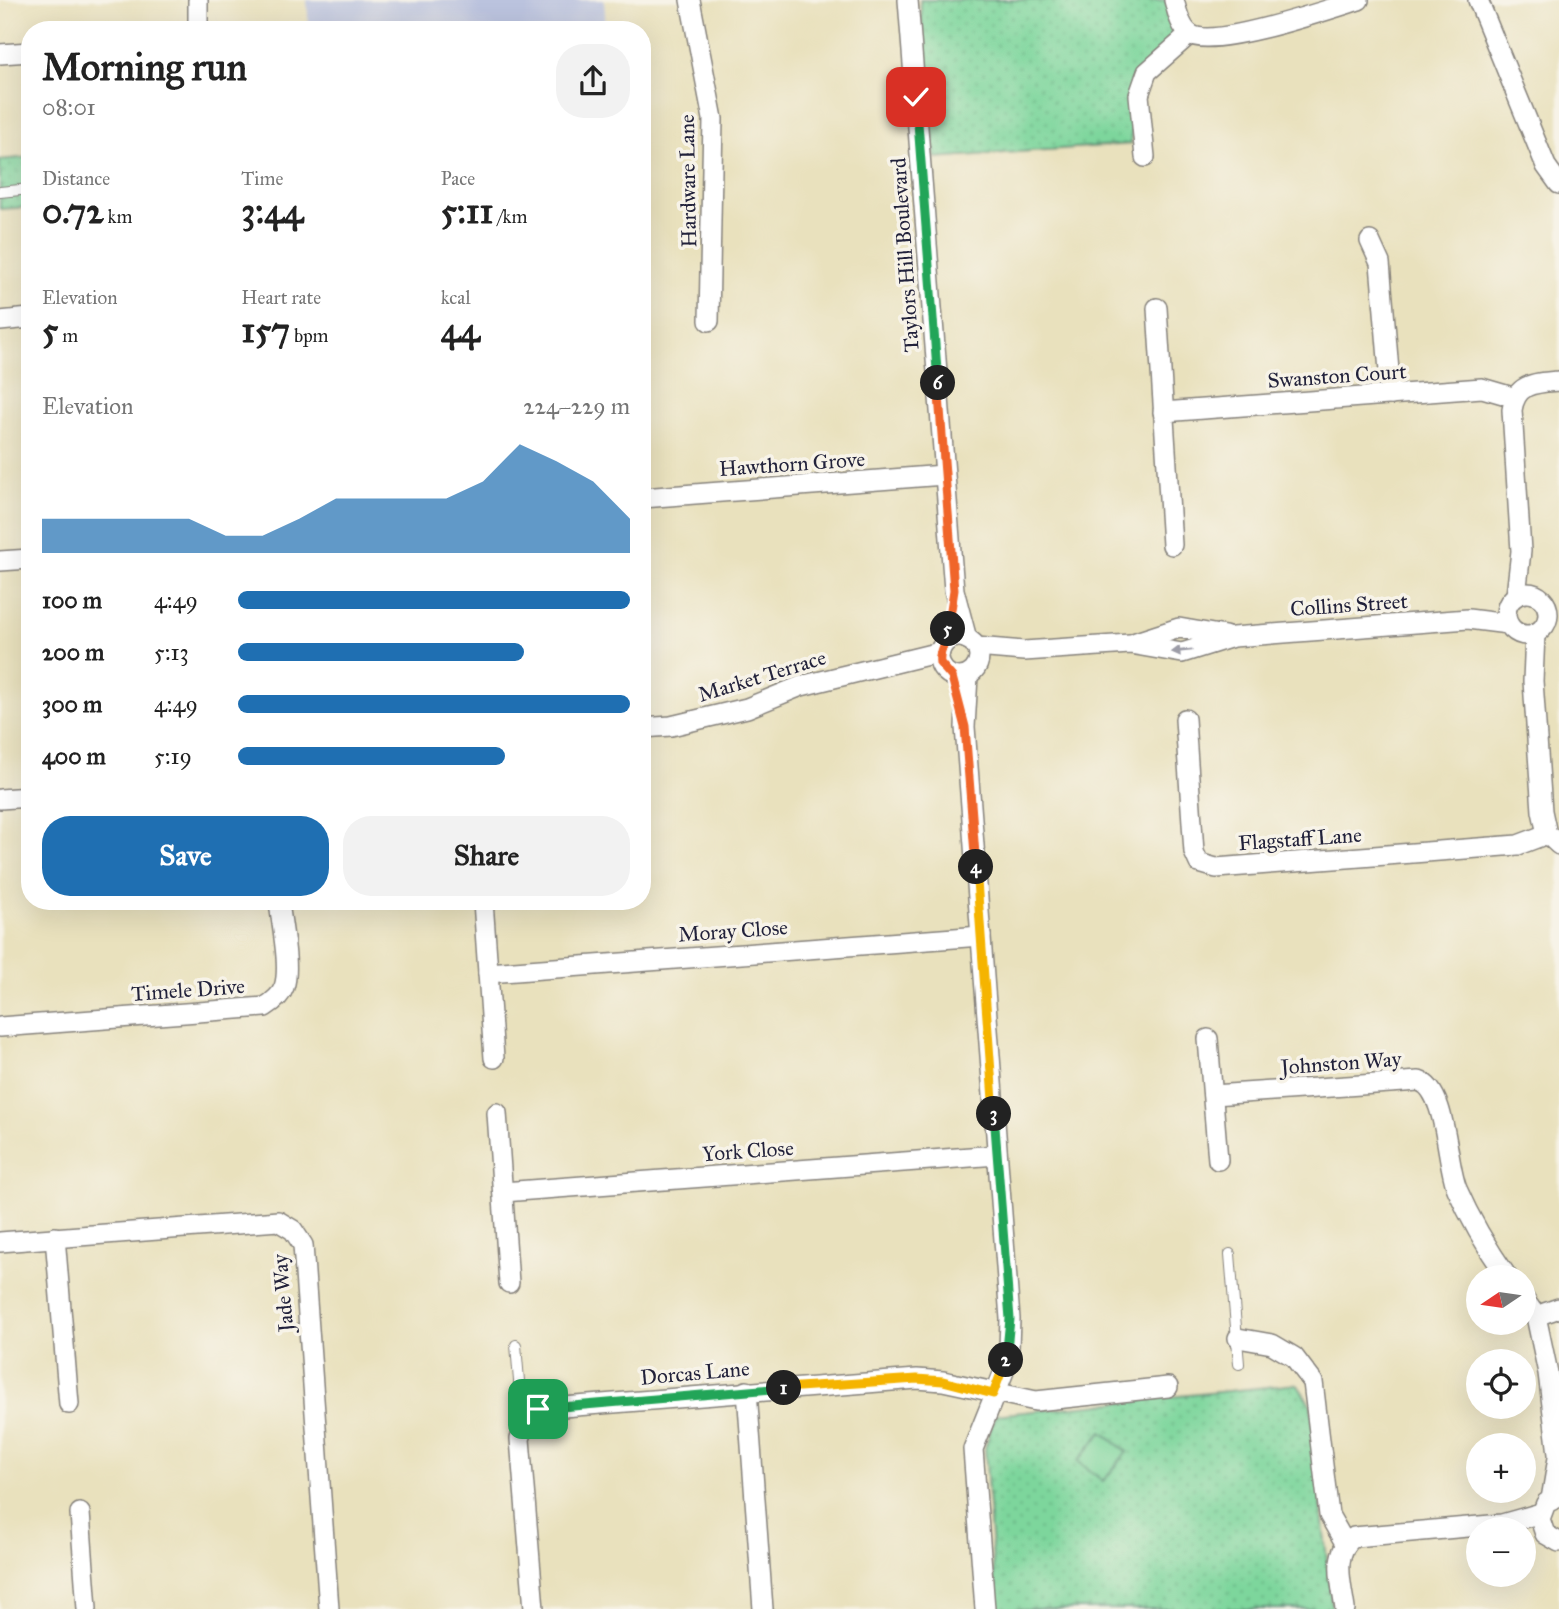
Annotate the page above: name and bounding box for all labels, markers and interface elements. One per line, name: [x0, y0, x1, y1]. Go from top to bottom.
text: Morning run: [42, 44, 247, 90]
button: share: [556, 44, 630, 118]
pin: [886, 67, 946, 127]
icon: check: [897, 78, 935, 116]
text: 08:01: [42, 93, 96, 121]
street label: Hardware Lane: [674, 114, 702, 248]
street label: Taylors Hill Boulevard: [885, 156, 925, 353]
text: Distance: [42, 167, 110, 190]
text: Time: [241, 167, 283, 190]
text: Pace: [441, 167, 475, 190]
text: 0.72: [42, 190, 104, 233]
text: 3:44: [241, 190, 303, 233]
text: 5:11: [441, 190, 493, 233]
text: km: [104, 205, 132, 228]
text: /km: [493, 205, 527, 228]
text: Elevation: [42, 286, 117, 309]
text: Heart rate: [241, 286, 321, 309]
text: kcal: [441, 286, 471, 309]
text: 5: [42, 309, 58, 352]
text: 157: [241, 309, 290, 352]
text: 44: [441, 309, 480, 352]
text: m: [58, 324, 78, 347]
text: bpm: [290, 324, 329, 347]
street label: Swanston Court: [1267, 358, 1408, 394]
pin: 6: [920, 366, 956, 400]
text: 6: [933, 371, 942, 394]
text: Elevation: [42, 392, 133, 420]
text: 224–229 m: [523, 392, 630, 420]
street label: Hawthorn Grove: [718, 446, 866, 482]
text: 100 m: [42, 586, 102, 614]
text: 4:49: [154, 586, 198, 614]
street label: Collins Street: [1289, 588, 1409, 622]
pin: 5: [930, 612, 965, 646]
text: 5: [943, 617, 952, 640]
text: 200 m: [42, 638, 104, 666]
text: 5:13: [154, 638, 189, 666]
street label: Market Terrace: [695, 644, 829, 708]
one-way arrow: [1171, 646, 1193, 657]
text: 300 m: [42, 690, 102, 718]
text: 4:49: [154, 690, 198, 718]
text: 400 m: [42, 742, 106, 770]
text: 5:19: [154, 742, 192, 770]
button: Save: [42, 816, 329, 896]
button: Share: [343, 816, 630, 896]
street label: Flagstaff Lane: [1237, 822, 1363, 856]
pin: 4: [958, 850, 993, 884]
text: 4: [970, 855, 981, 878]
street label: Moray Close: [677, 914, 789, 948]
street label: Timele Drive: [130, 973, 246, 1007]
street label: Johnston Way: [1278, 1046, 1403, 1080]
pin: 3: [976, 1096, 1012, 1132]
text: 3: [990, 1102, 997, 1125]
street label: York Close: [701, 1135, 795, 1167]
street label: Jade Way: [267, 1252, 300, 1335]
north arrow: [1466, 1265, 1536, 1335]
map controls: [1466, 1265, 1536, 1587]
pin: 2: [988, 1342, 1024, 1378]
text: 2: [1001, 1348, 1010, 1371]
button: locate: [1466, 1349, 1536, 1419]
street label: Dorcas Lane: [639, 1355, 751, 1391]
pin: 1: [766, 1370, 802, 1406]
text: 1: [780, 1376, 787, 1399]
pin: [508, 1379, 568, 1439]
icon: arrive: [519, 1390, 557, 1428]
button: +: [1466, 1433, 1536, 1503]
button: −: [1466, 1517, 1536, 1587]

